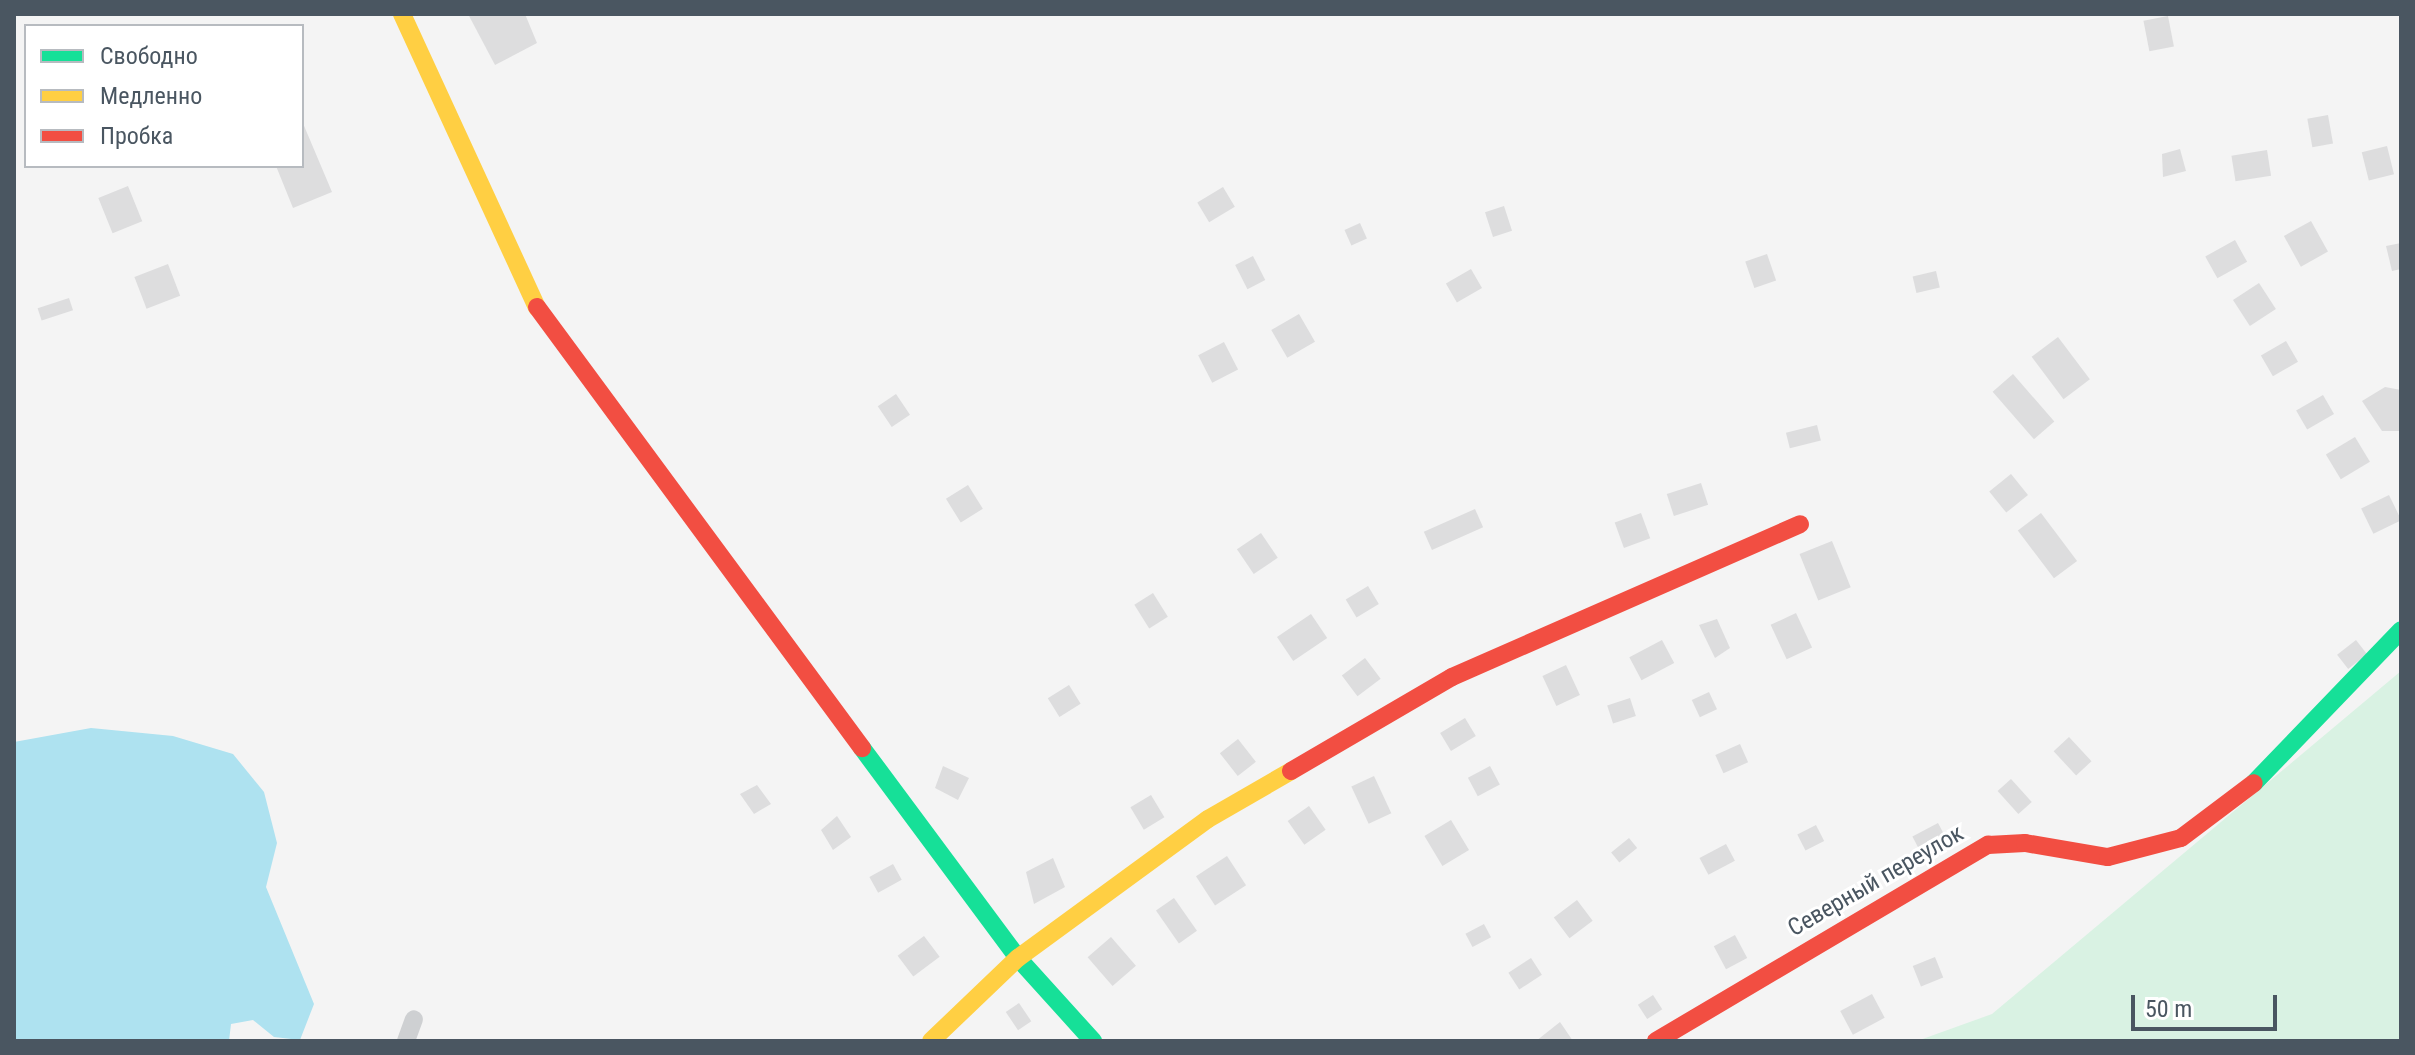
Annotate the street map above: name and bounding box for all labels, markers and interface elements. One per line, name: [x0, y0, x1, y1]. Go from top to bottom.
legend: [24, 24, 304, 168]
text: Свободно: [100, 42, 198, 70]
text: Медленно: [100, 82, 202, 110]
text: Пробка: [100, 122, 173, 150]
street label: Северный переулок: [1783, 819, 1969, 943]
scale bar: [2135, 979, 2281, 1029]
text: 50 m: [2145, 995, 2192, 1023]

